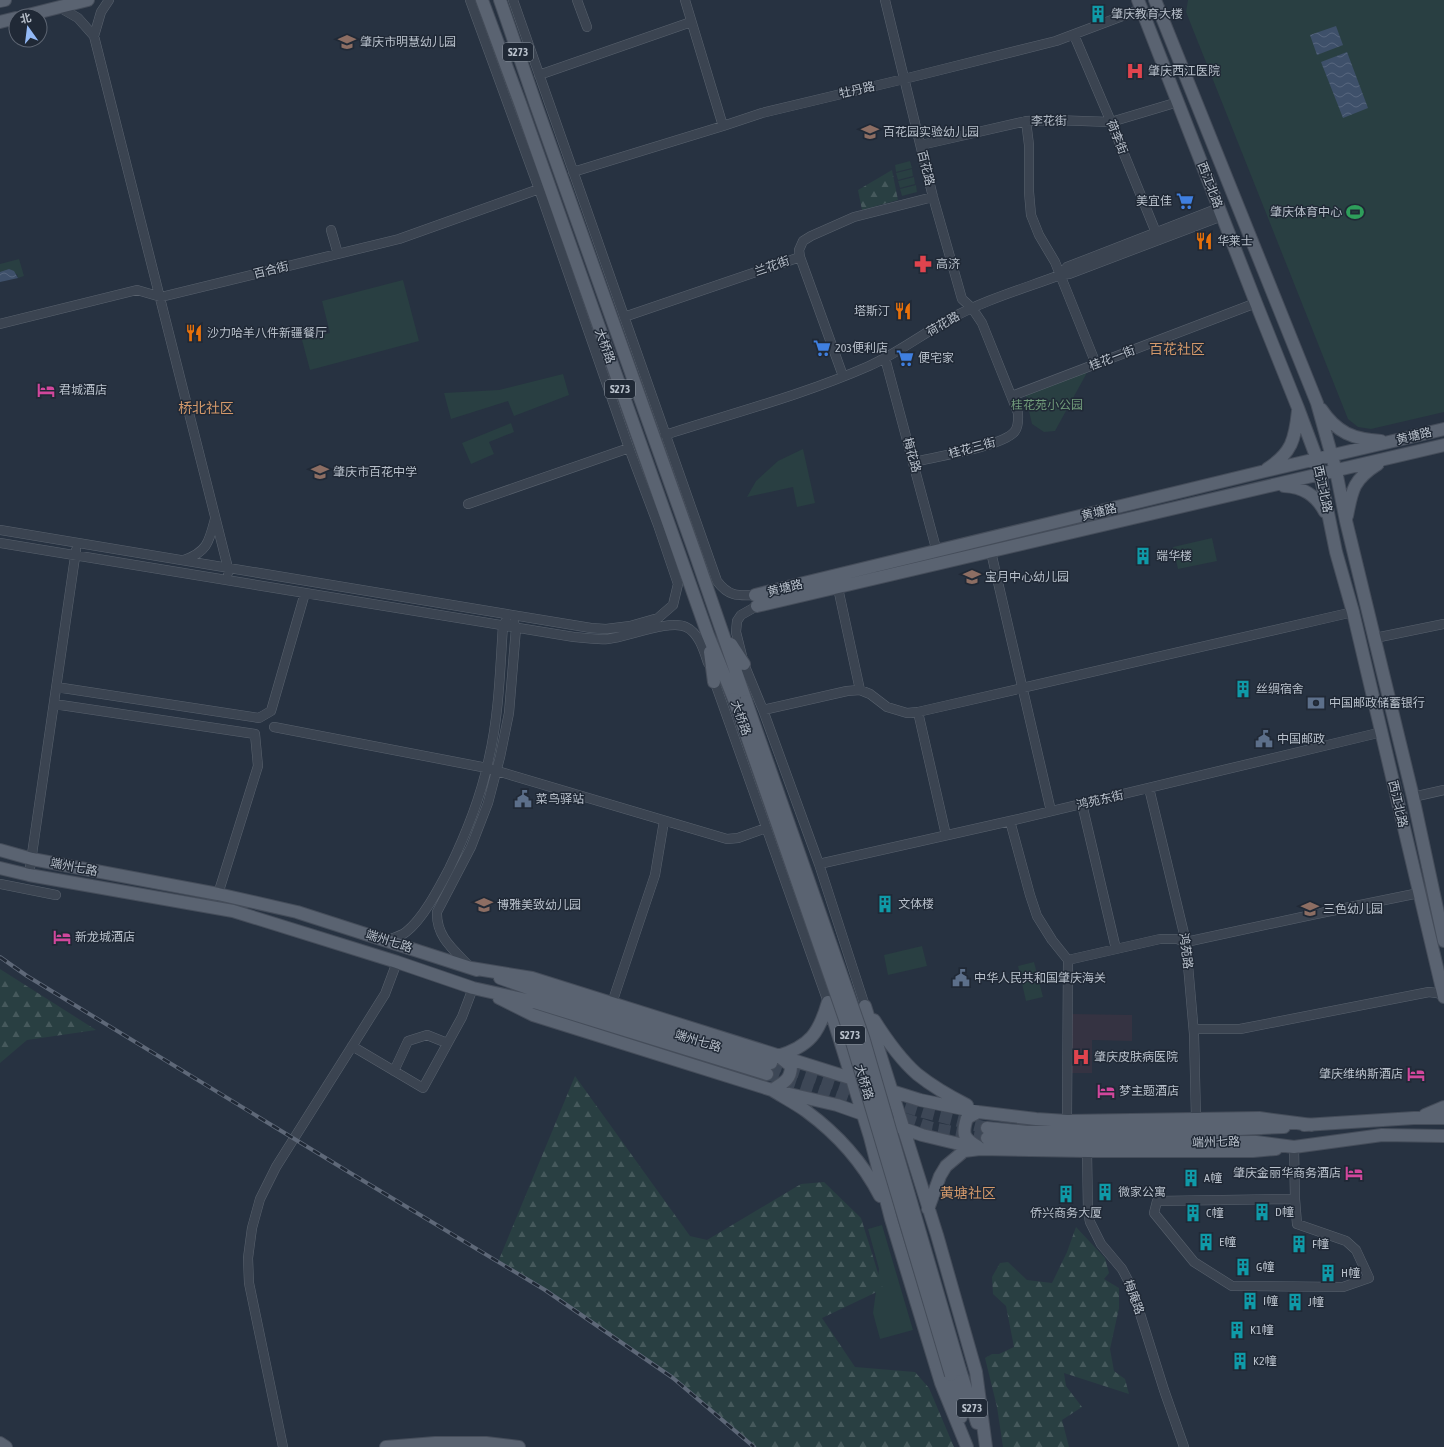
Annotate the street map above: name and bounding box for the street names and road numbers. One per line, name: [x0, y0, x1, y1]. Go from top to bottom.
road number: S273: [503, 43, 533, 61]
street label: 牡丹路: [838, 79, 876, 101]
street label: 李花街: [1031, 114, 1067, 128]
street label: 荷李街: [1104, 118, 1130, 156]
street label: 百花路: [915, 149, 937, 187]
street label: 西江北路: [1195, 160, 1225, 210]
street label: 兰花街: [753, 254, 791, 278]
street label: 百合街: [252, 259, 290, 281]
street label: 荷花路: [924, 309, 962, 339]
street label: 大桥路: [592, 327, 618, 365]
street label: 桂花一街: [1087, 343, 1137, 373]
road number: S273: [605, 380, 635, 398]
street label: 黄塘路: [1395, 425, 1433, 447]
street label: 桂花三街: [947, 435, 997, 461]
street label: 梅花路: [901, 436, 923, 474]
street label: 西江北路: [1311, 464, 1335, 514]
street label: 黄塘路: [1080, 501, 1118, 523]
street label: 黄塘路: [766, 577, 804, 599]
street label: 大桥路: [729, 699, 753, 737]
street label: 西江北路: [1386, 779, 1410, 829]
street label: 鸿苑东街: [1075, 788, 1125, 812]
street label: 端州七路: [49, 856, 99, 878]
street label: 端州七路: [364, 927, 414, 955]
street label: 鸿苑路: [1177, 932, 1195, 970]
road number: S273: [835, 1026, 865, 1044]
street label: 端州七路: [673, 1027, 723, 1055]
street label: 大桥路: [852, 1063, 876, 1101]
street label: 端州七路: [1192, 1135, 1240, 1149]
street label: 梅庵路: [1121, 1278, 1147, 1316]
road number: S273: [957, 1399, 987, 1417]

